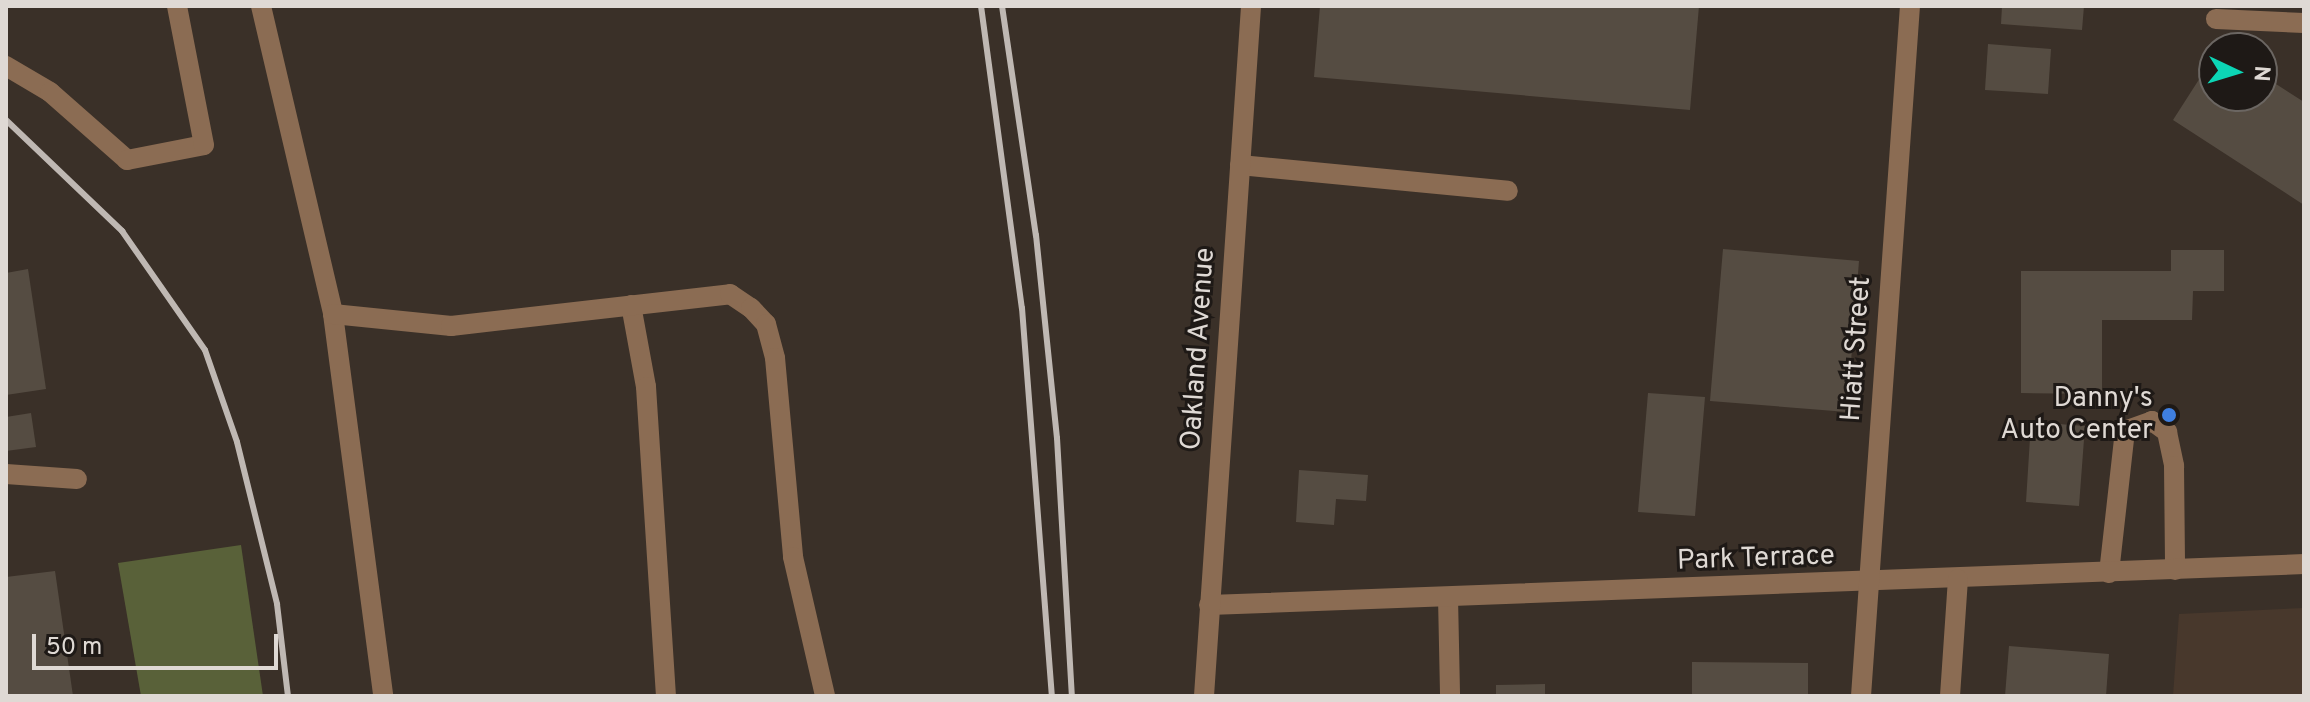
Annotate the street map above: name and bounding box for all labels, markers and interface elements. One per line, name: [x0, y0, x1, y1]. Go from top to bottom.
north arrow: [2198, 32, 2278, 112]
text: N: [2246, 65, 2274, 82]
street label: Oakland Avenue: [1175, 246, 1223, 452]
street label: Hiatt Street: [1835, 275, 1879, 423]
place label: Danny's Auto Center: [2000, 382, 2153, 448]
marker: Danny's Auto Center: [2160, 406, 2178, 424]
street label: Park Terrace: [1676, 539, 1836, 579]
scale bar: [36, 618, 282, 668]
text: 50 m: [46, 633, 102, 663]

